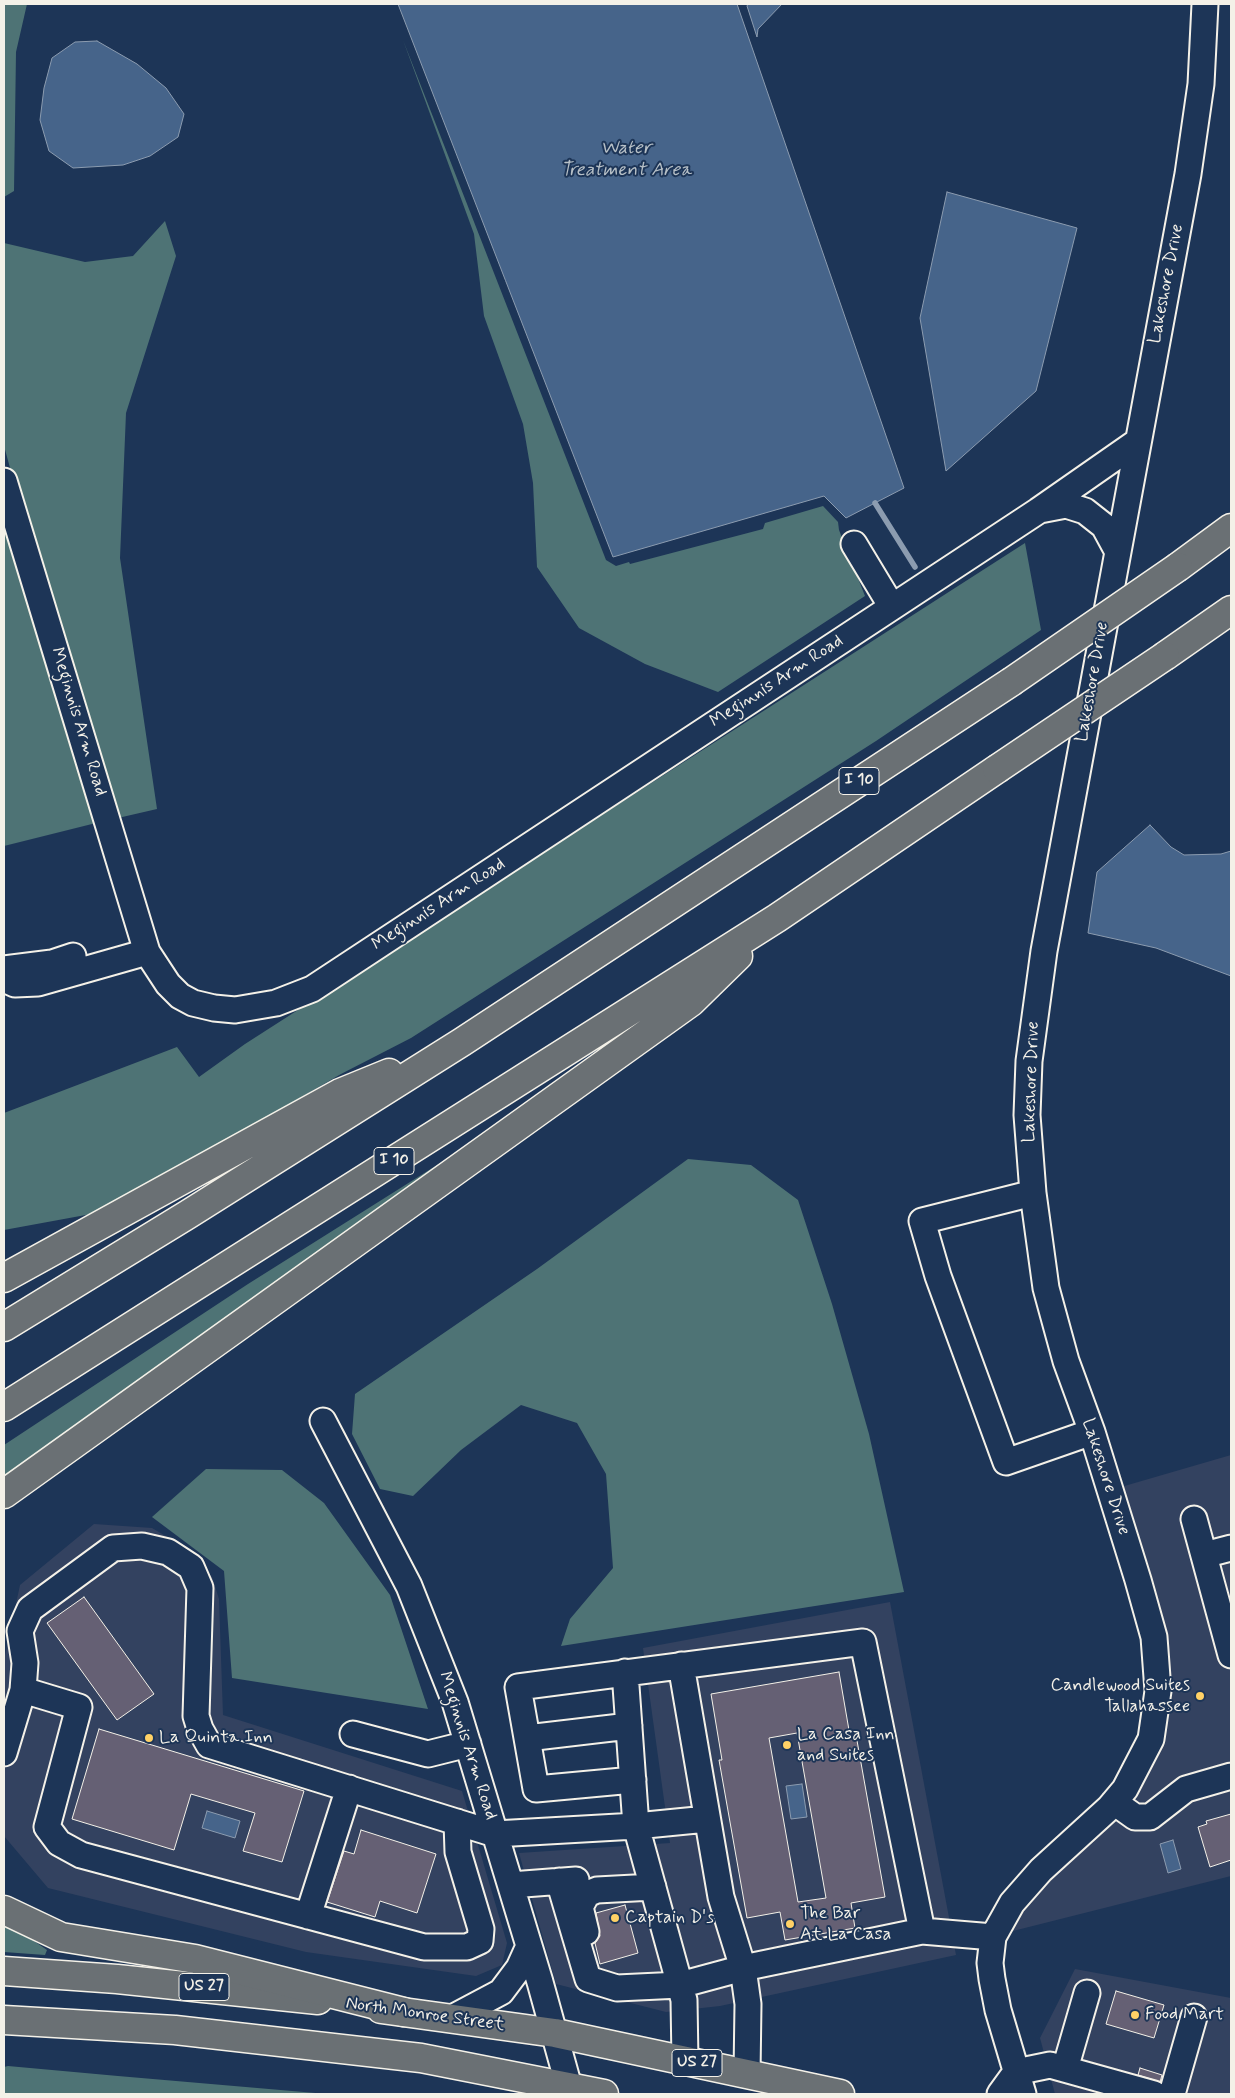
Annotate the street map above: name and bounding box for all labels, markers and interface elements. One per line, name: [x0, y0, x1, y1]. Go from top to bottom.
water label: Water Treatment Area: [560, 138, 692, 182]
street label: Lakeshore Drive: [1145, 222, 1189, 346]
street label: Lakeshore Drive: [1072, 620, 1114, 744]
street label: Meginnis Arm Road: [706, 631, 848, 733]
street label: Meginnis Arm Road: [45, 645, 111, 799]
road number: I 10: [839, 768, 879, 794]
street label: Meginnis Arm Road: [368, 854, 510, 956]
street label: Lakeshore Drive: [1019, 1021, 1045, 1143]
road number: I 10: [374, 1148, 414, 1174]
street label: Lakeshore Drive: [1076, 1416, 1134, 1538]
street label: Meginnis Arm Road: [433, 1669, 501, 1823]
place label: Candlewood Suites Tallahassee: [1050, 1675, 1190, 1718]
marker: Candlewood Suites Tallahassee: [1194, 1690, 1206, 1702]
place label: La Casa Inn and Suites: [797, 1724, 895, 1766]
place label: La Quinta Inn: [159, 1727, 273, 1749]
marker: La Quinta Inn: [143, 1732, 155, 1744]
marker: La Casa Inn and Suites: [781, 1739, 793, 1751]
place label: The Bar At La Casa: [800, 1903, 891, 1946]
place label: Captain D's: [625, 1907, 714, 1929]
marker: Captain D's: [609, 1912, 621, 1924]
marker: The Bar At La Casa: [784, 1918, 796, 1930]
road number: US 27: [179, 1974, 229, 2000]
street label: North Monroe Street: [344, 1993, 506, 2037]
place label: Food Mart: [1145, 2004, 1224, 2026]
marker: Food Mart: [1129, 2009, 1141, 2021]
road number: US 27: [672, 2050, 722, 2076]

